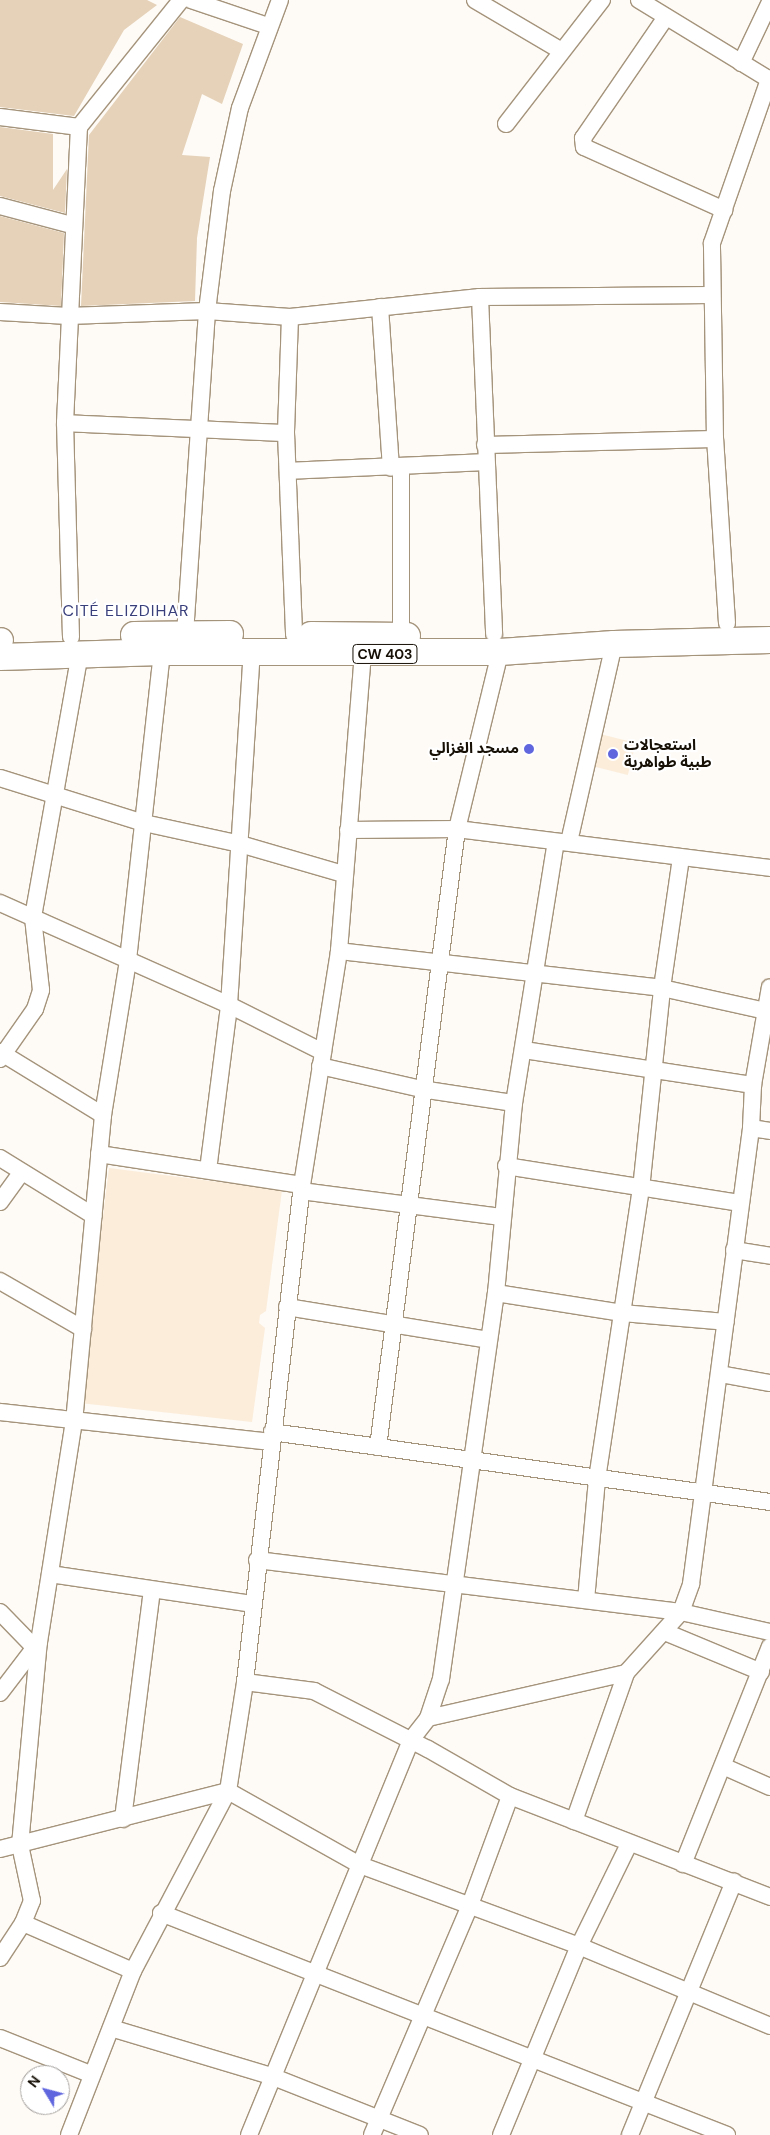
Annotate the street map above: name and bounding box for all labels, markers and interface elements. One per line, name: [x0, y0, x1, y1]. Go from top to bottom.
district label: CITÉ ELIZDIHAR: [61, 601, 191, 621]
road number: CW 403: [351, 642, 419, 666]
place label: استعجالات طبية طواهرية: [624, 736, 711, 771]
place label: مسجد الغزالي: [429, 740, 519, 758]
marker: مسجد الغزالي: [523, 743, 535, 755]
marker: استعجالات طبية طواهرية: [606, 747, 620, 761]
north arrow: [20, 2065, 70, 2115]
text: N: [24, 2072, 44, 2091]

